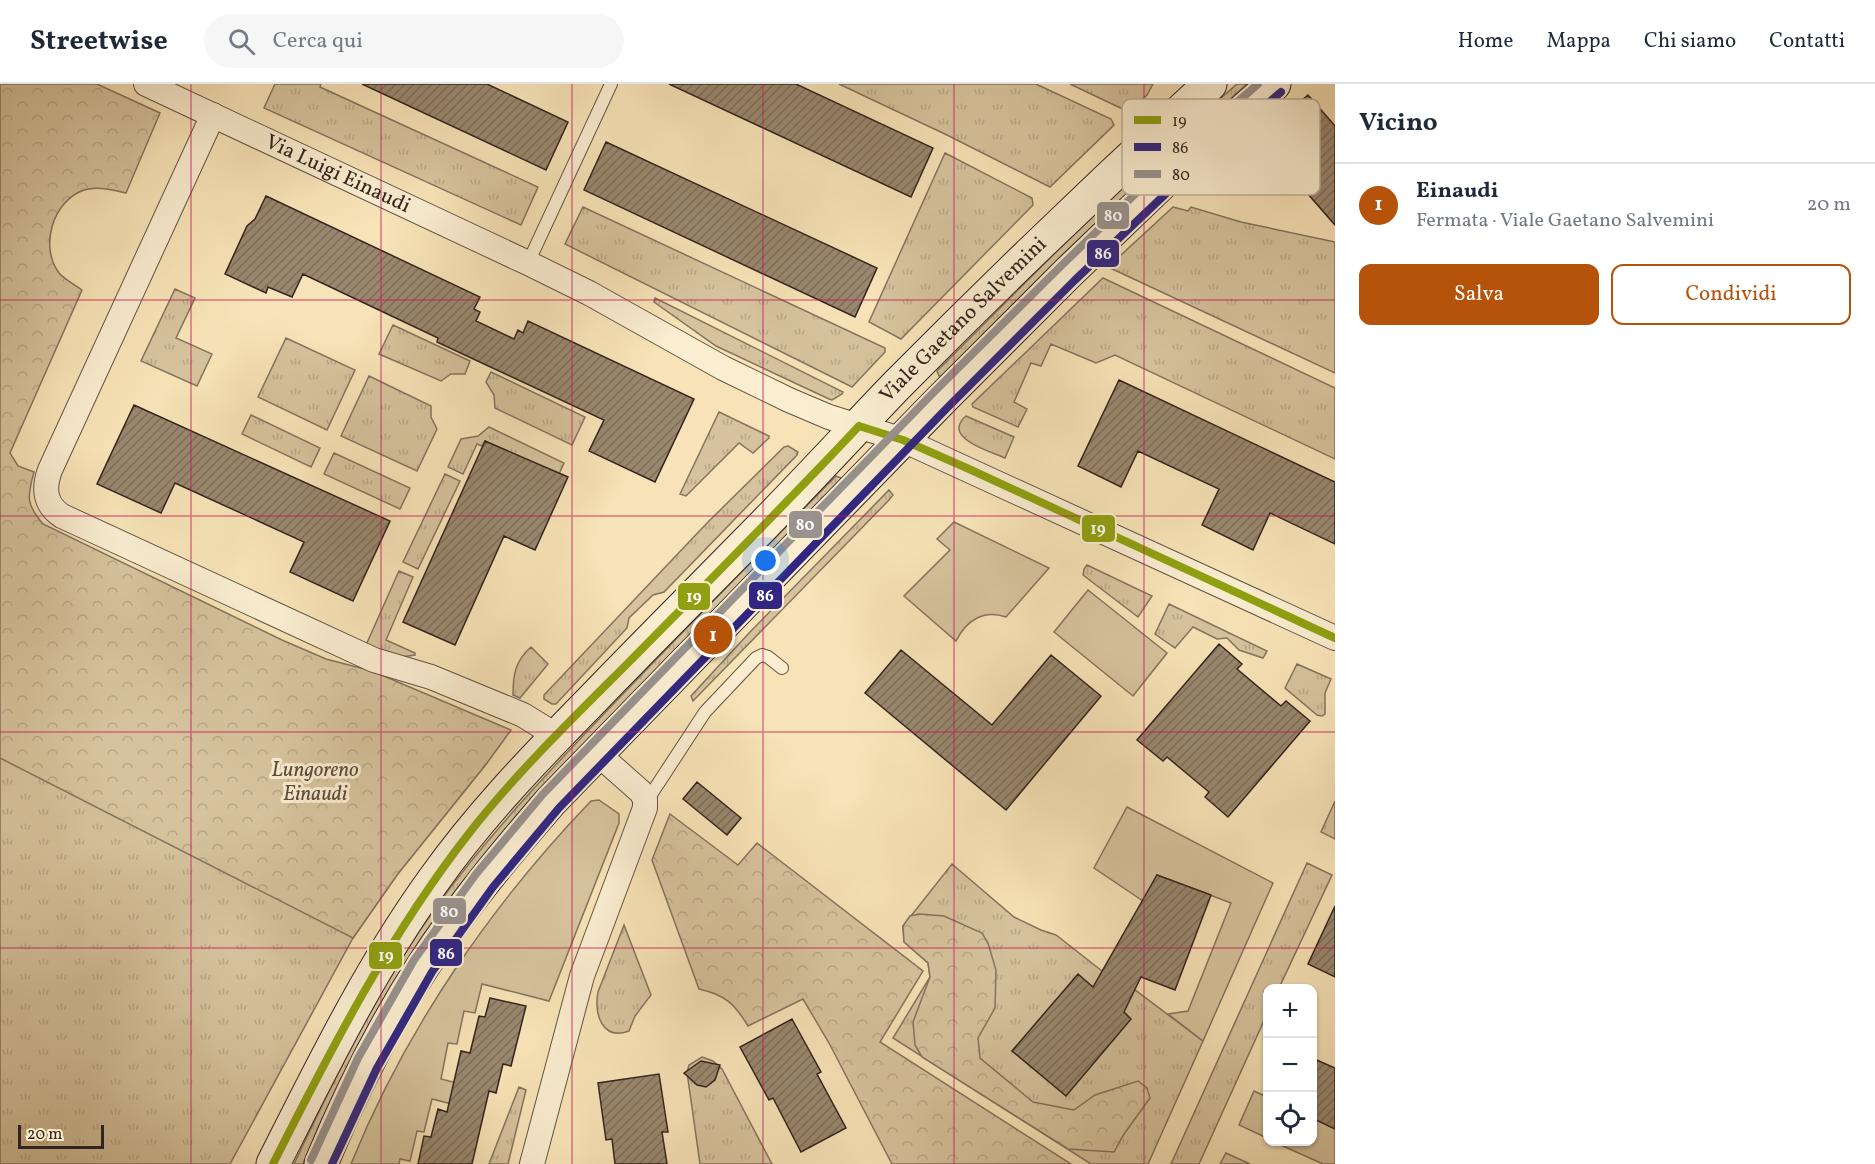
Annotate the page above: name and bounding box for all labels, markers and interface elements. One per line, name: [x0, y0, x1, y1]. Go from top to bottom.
search box: [204, 14, 624, 68]
text: Streetwise: [30, 22, 168, 61]
icon: search: [225, 25, 258, 58]
text: Cerca qui: [273, 26, 363, 57]
text: Home: [1458, 27, 1513, 56]
text: Mappa: [1546, 27, 1611, 56]
text: Chi siamo: [1644, 27, 1736, 56]
text: Contatti: [1769, 27, 1845, 56]
legend: [1122, 99, 1320, 195]
text: Vicino: [1359, 105, 1438, 141]
text: 19: [1172, 111, 1187, 133]
street label: Via Luigi Einaudi: [260, 127, 415, 221]
text: 86: [1172, 138, 1188, 160]
text: 80: [1172, 165, 1190, 187]
text: Einaudi: [1416, 176, 1499, 207]
text: 1: [1374, 191, 1383, 219]
text: 20 m: [1807, 191, 1851, 219]
line badge: 80: [1096, 201, 1130, 230]
text: 80: [1104, 206, 1122, 228]
text: Fermata · Viale Gaetano Salvemini: [1416, 207, 1714, 235]
street label: Viale Gaetano Salvemini: [873, 230, 1053, 409]
line badge: 86: [1086, 239, 1120, 268]
text: 86: [1094, 244, 1112, 266]
button: Salva: [1359, 264, 1599, 325]
button: Condividi: [1611, 264, 1851, 325]
line badge: 80: [788, 510, 823, 539]
line badge: 19: [1081, 514, 1116, 543]
text: 80: [796, 515, 814, 537]
text: 19: [1090, 519, 1106, 541]
your location: [751, 546, 780, 575]
line badge: 86: [748, 581, 783, 610]
line badge: 19: [677, 582, 711, 611]
text: 86: [756, 586, 774, 608]
text: 19: [686, 587, 702, 609]
pin: 1: [694, 612, 732, 658]
park label: Lungoreno Einaudi: [271, 756, 359, 809]
line badge: 80: [432, 897, 467, 925]
text: 80: [440, 902, 458, 924]
line badge: 86: [429, 938, 463, 967]
line badge: 19: [368, 941, 403, 970]
text: 86: [437, 944, 455, 966]
text: 19: [378, 946, 394, 968]
map controls: [1263, 984, 1317, 1146]
button: +: [1263, 984, 1317, 1038]
button: −: [1263, 1038, 1317, 1092]
button: locate: [1263, 1092, 1317, 1146]
scale bar: [18, 1122, 104, 1150]
text: 20 m: [27, 1124, 62, 1146]

